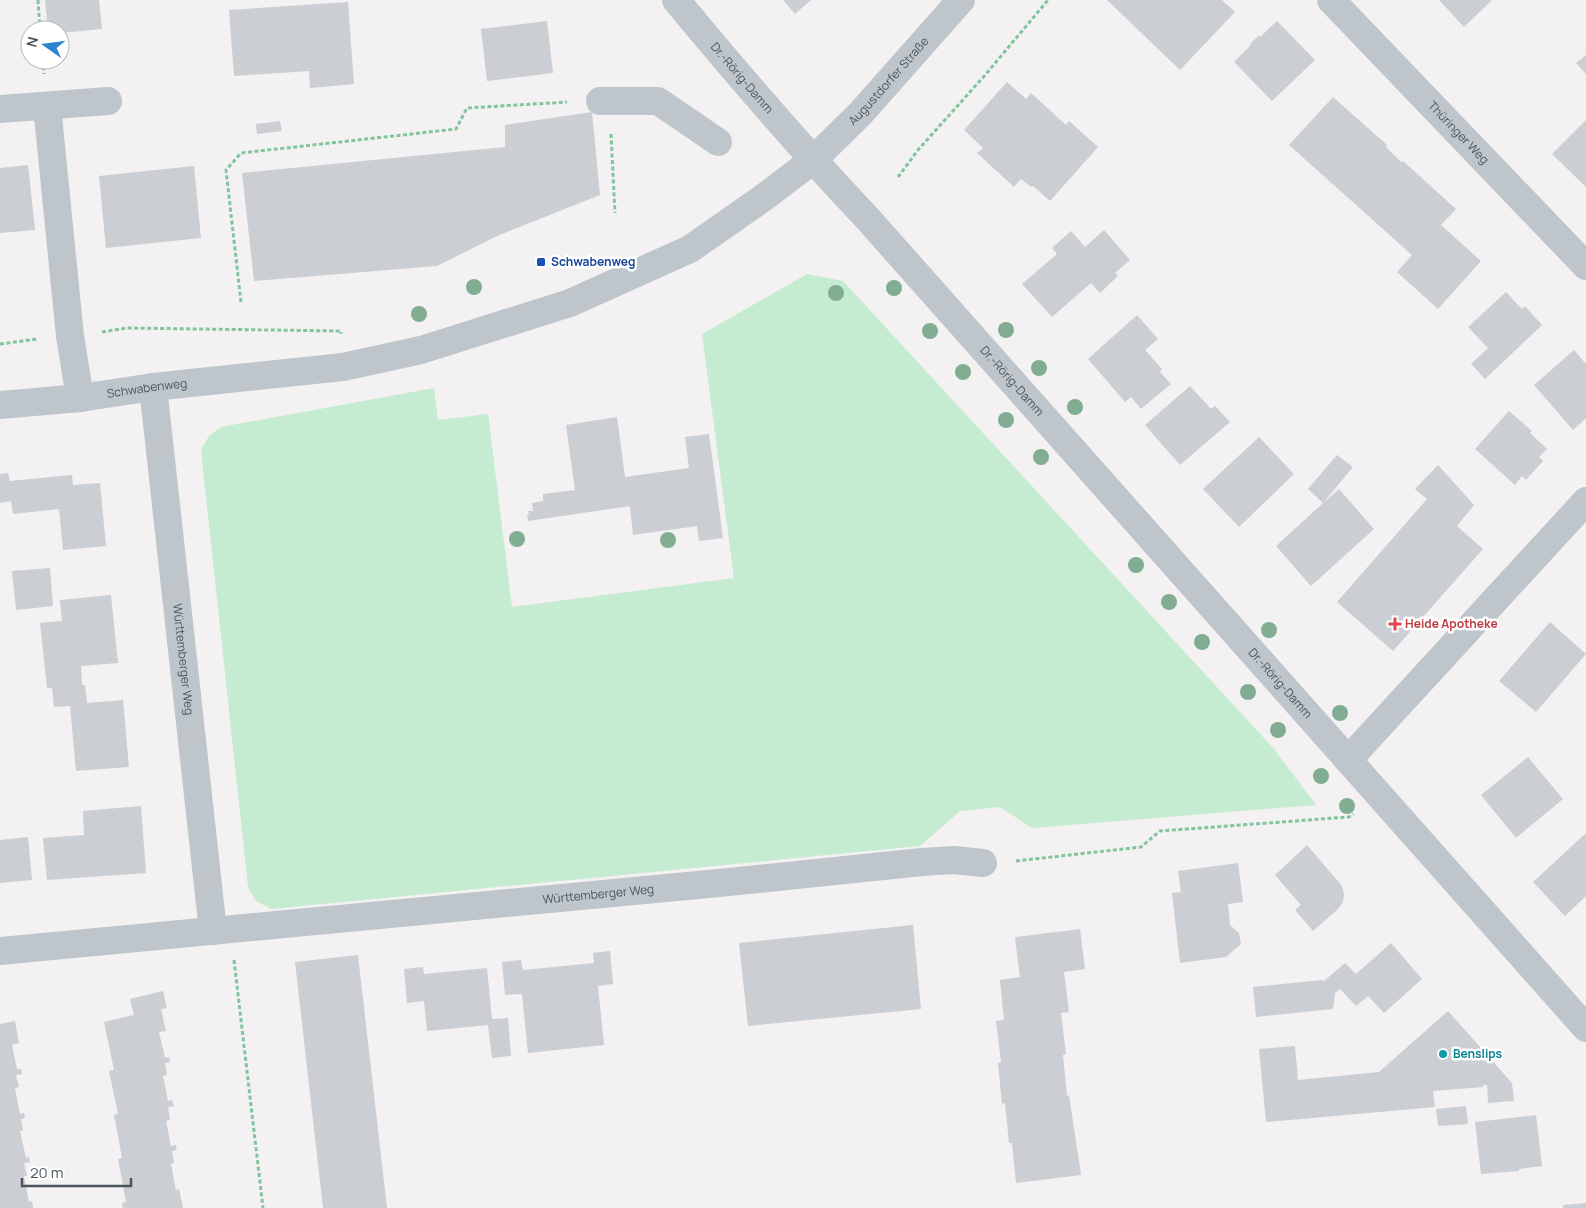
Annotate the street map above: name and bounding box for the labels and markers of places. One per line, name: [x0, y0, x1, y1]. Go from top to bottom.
place label: Schwabenweg: [551, 253, 635, 270]
marker: Schwabenweg: [535, 256, 547, 268]
place label: Heide Apotheke: [1405, 615, 1498, 632]
marker: Heide Apotheke: [1389, 618, 1401, 630]
place label: Benslips: [1453, 1045, 1503, 1062]
marker: Benslips: [1437, 1048, 1449, 1060]

